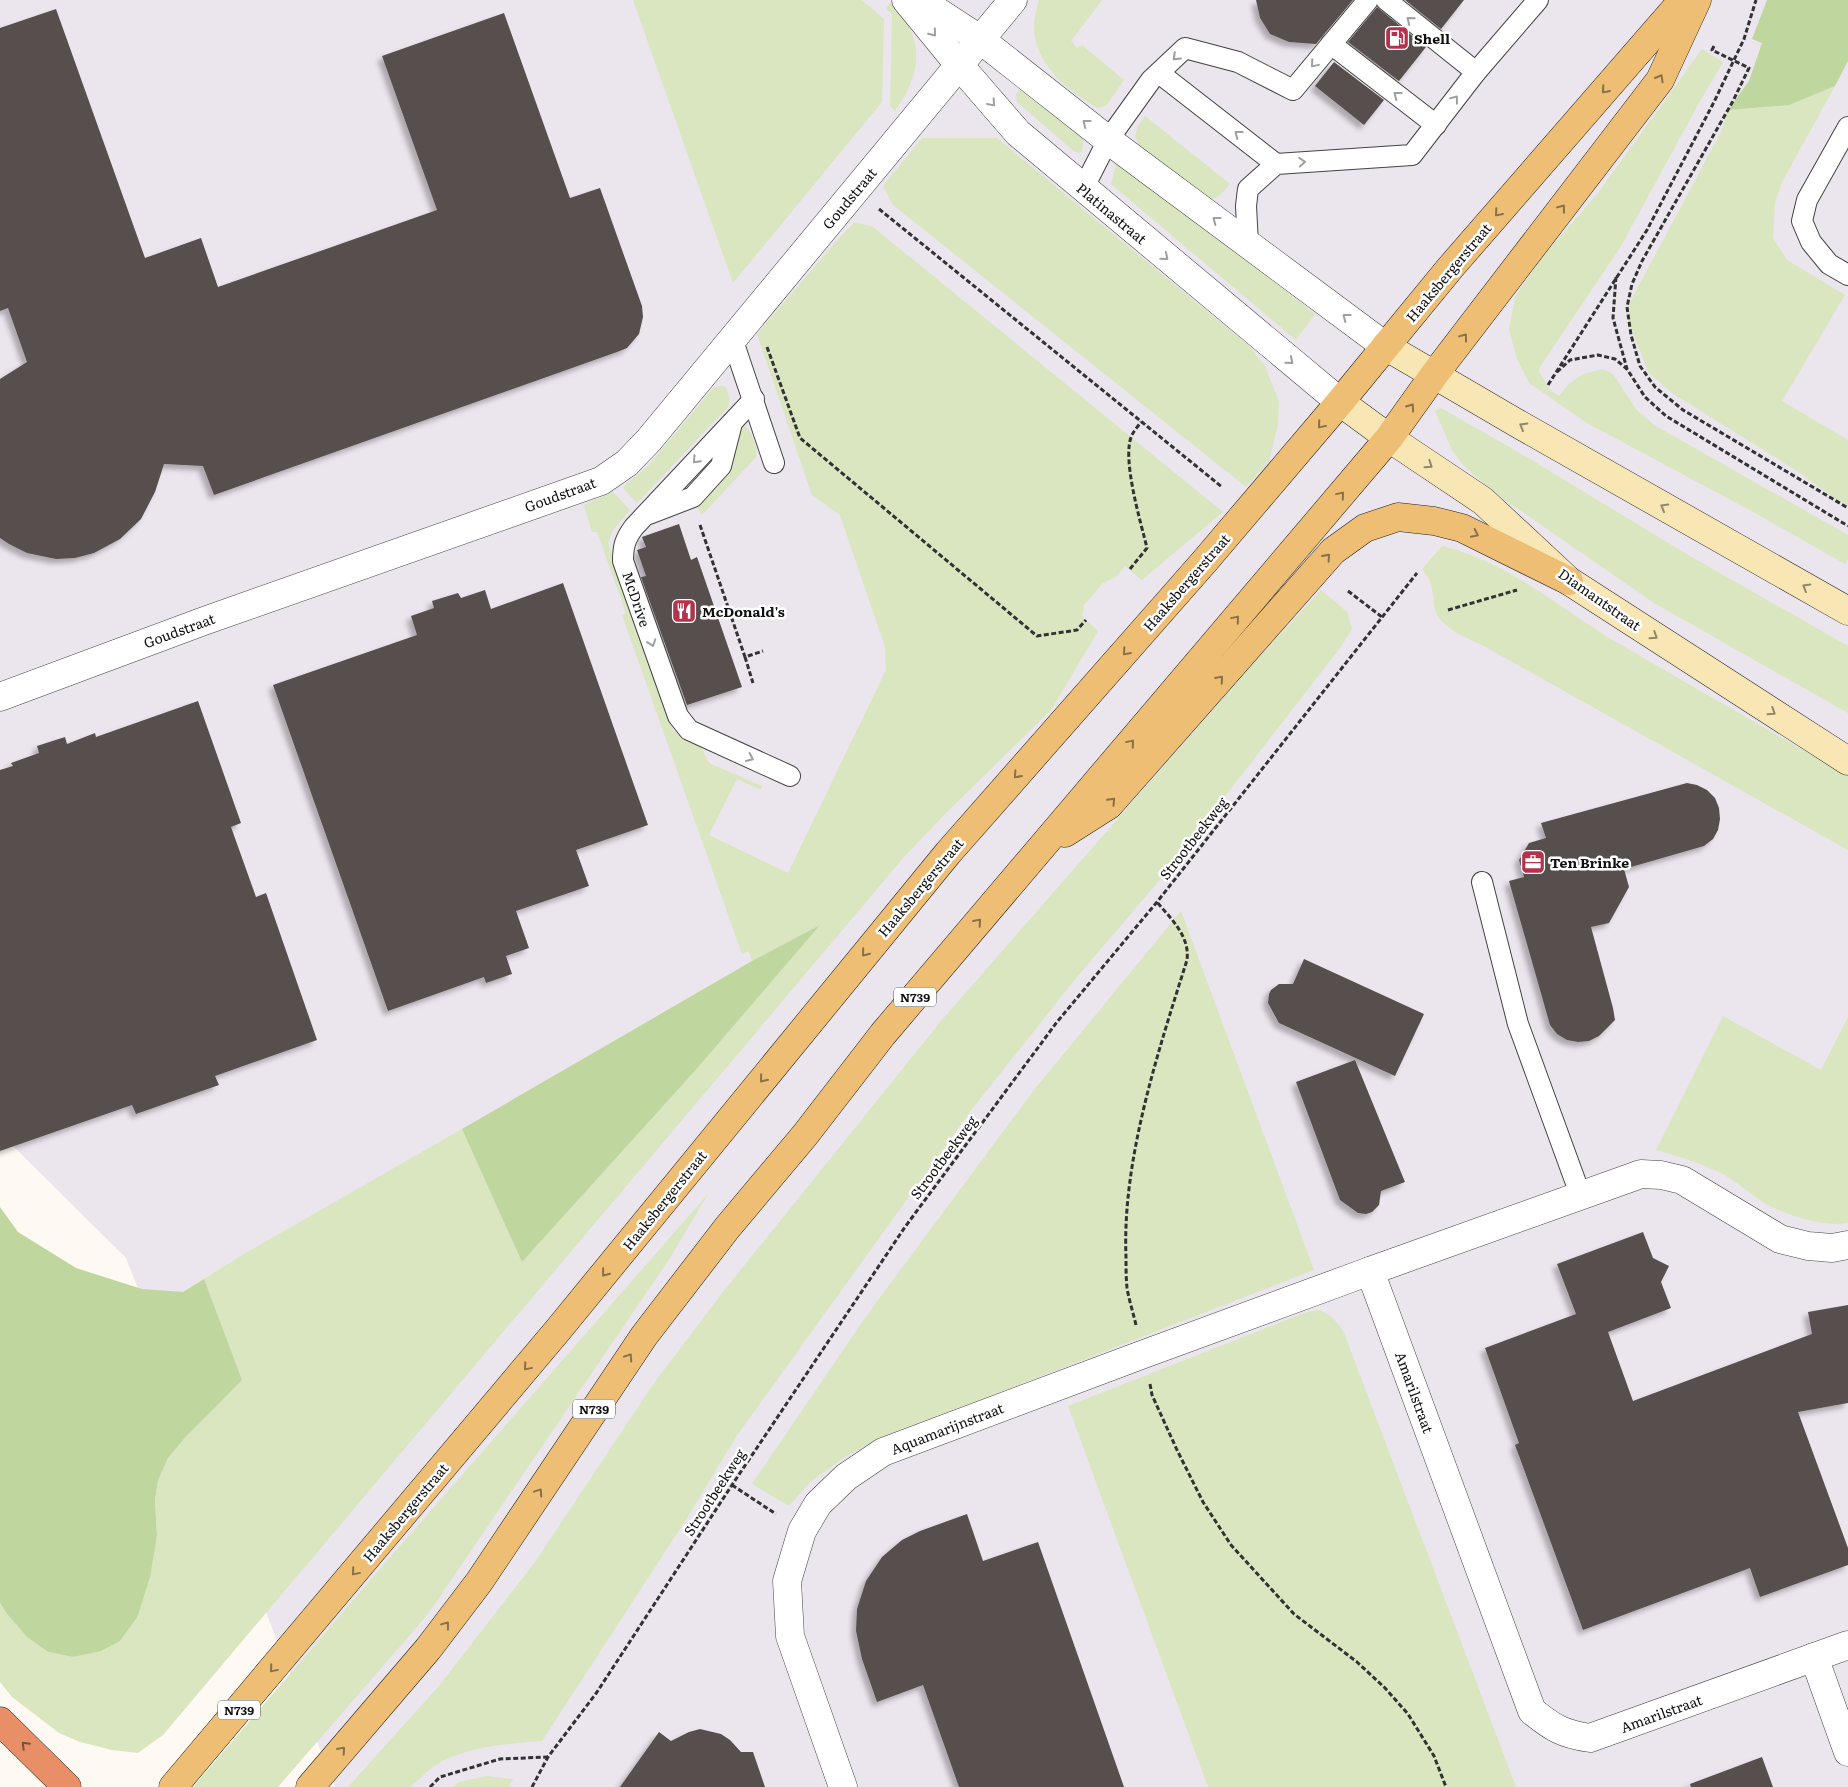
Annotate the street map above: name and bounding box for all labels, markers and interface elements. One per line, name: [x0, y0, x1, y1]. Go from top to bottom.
one-way arrow: [1407, 16, 1416, 25]
fuel station icon: Shell: [1384, 25, 1410, 51]
one-way arrow: [927, 27, 935, 36]
place label: Shell: [1414, 28, 1450, 48]
one-way arrow: [1173, 51, 1182, 60]
one-way arrow: [1312, 58, 1320, 67]
one-way arrow: [1654, 74, 1664, 83]
one-way arrow: [1602, 84, 1611, 93]
one-way arrow: [1394, 92, 1403, 100]
one-way arrow: [1449, 95, 1458, 105]
one-way arrow: [986, 97, 995, 106]
one-way arrow: [1082, 120, 1091, 129]
one-way arrow: [1235, 132, 1244, 140]
one-way arrow: [1299, 157, 1307, 168]
street label: Goudstraat: [817, 163, 881, 233]
street label: Platinastraat: [1073, 178, 1152, 248]
one-way arrow: [1557, 205, 1565, 214]
one-way arrow: [1495, 207, 1504, 216]
one-way arrow: [1213, 218, 1222, 226]
street label: Haaksbergerstraat: [1401, 218, 1496, 326]
one-way arrow: [1159, 251, 1168, 260]
one-way arrow: [1342, 314, 1352, 323]
one-way arrow: [1458, 334, 1466, 343]
one-way arrow: [1284, 355, 1293, 363]
one-way arrow: [1405, 403, 1415, 412]
one-way arrow: [1318, 419, 1327, 428]
one-way arrow: [1519, 423, 1528, 433]
one-way arrow: [693, 455, 702, 464]
one-way arrow: [1423, 459, 1433, 468]
street label: Goudstraat: [522, 472, 599, 516]
one-way arrow: [1335, 492, 1343, 501]
one-way arrow: [1661, 503, 1670, 513]
one-way arrow: [1470, 528, 1479, 538]
street label: Haaksbergerstraat: [1138, 529, 1234, 635]
one-way arrow: [1321, 554, 1330, 563]
street label: Diamantstraat: [1555, 563, 1646, 635]
street label: McDrive: [618, 569, 656, 629]
one-way arrow: [1802, 583, 1811, 593]
restaurant icon: McDonald's: [671, 598, 697, 624]
place label: McDonald's: [702, 601, 785, 621]
street label: Goudstraat: [141, 608, 218, 652]
one-way arrow: [1230, 616, 1238, 625]
one-way arrow: [1649, 630, 1658, 639]
one-way arrow: [646, 638, 656, 646]
one-way arrow: [1123, 646, 1131, 655]
one-way arrow: [1214, 676, 1222, 685]
one-way arrow: [1767, 706, 1776, 715]
one-way arrow: [1125, 740, 1133, 749]
one-way arrow: [745, 751, 754, 762]
one-way arrow: [1014, 770, 1023, 779]
street label: Strootbeekweg: [1154, 792, 1232, 884]
one-way arrow: [1106, 798, 1115, 807]
street label: Haaksbergerstraat: [873, 833, 968, 941]
office icon: Ten Brinke: [1520, 849, 1546, 875]
place label: Ten Brinke: [1550, 852, 1629, 872]
one-way arrow: [973, 919, 982, 928]
one-way arrow: [863, 947, 871, 956]
road number: N739: [894, 988, 936, 1006]
one-way arrow: [760, 1073, 768, 1082]
street label: Strootbeekweg: [905, 1111, 981, 1203]
street label: Haaksbergerstraat: [617, 1145, 711, 1254]
one-way arrow: [601, 1267, 610, 1276]
street label: Amarilstraat: [1391, 1348, 1439, 1436]
one-way arrow: [623, 1353, 632, 1363]
one-way arrow: [524, 1361, 532, 1370]
street label: Aquamarijnstraat: [888, 1397, 1006, 1459]
road number: N739: [573, 1400, 615, 1418]
street label: Strootbeekweg: [678, 1444, 750, 1539]
street label: Haaksbergerstraat: [358, 1458, 453, 1566]
one-way arrow: [532, 1488, 542, 1497]
one-way arrow: [352, 1566, 360, 1575]
one-way arrow: [440, 1621, 449, 1631]
one-way arrow: [271, 1663, 279, 1672]
street label: Amarilstraat: [1617, 1689, 1705, 1737]
road number: N739: [218, 1700, 260, 1720]
one-way arrow: [22, 1742, 31, 1751]
one-way arrow: [336, 1747, 345, 1756]

